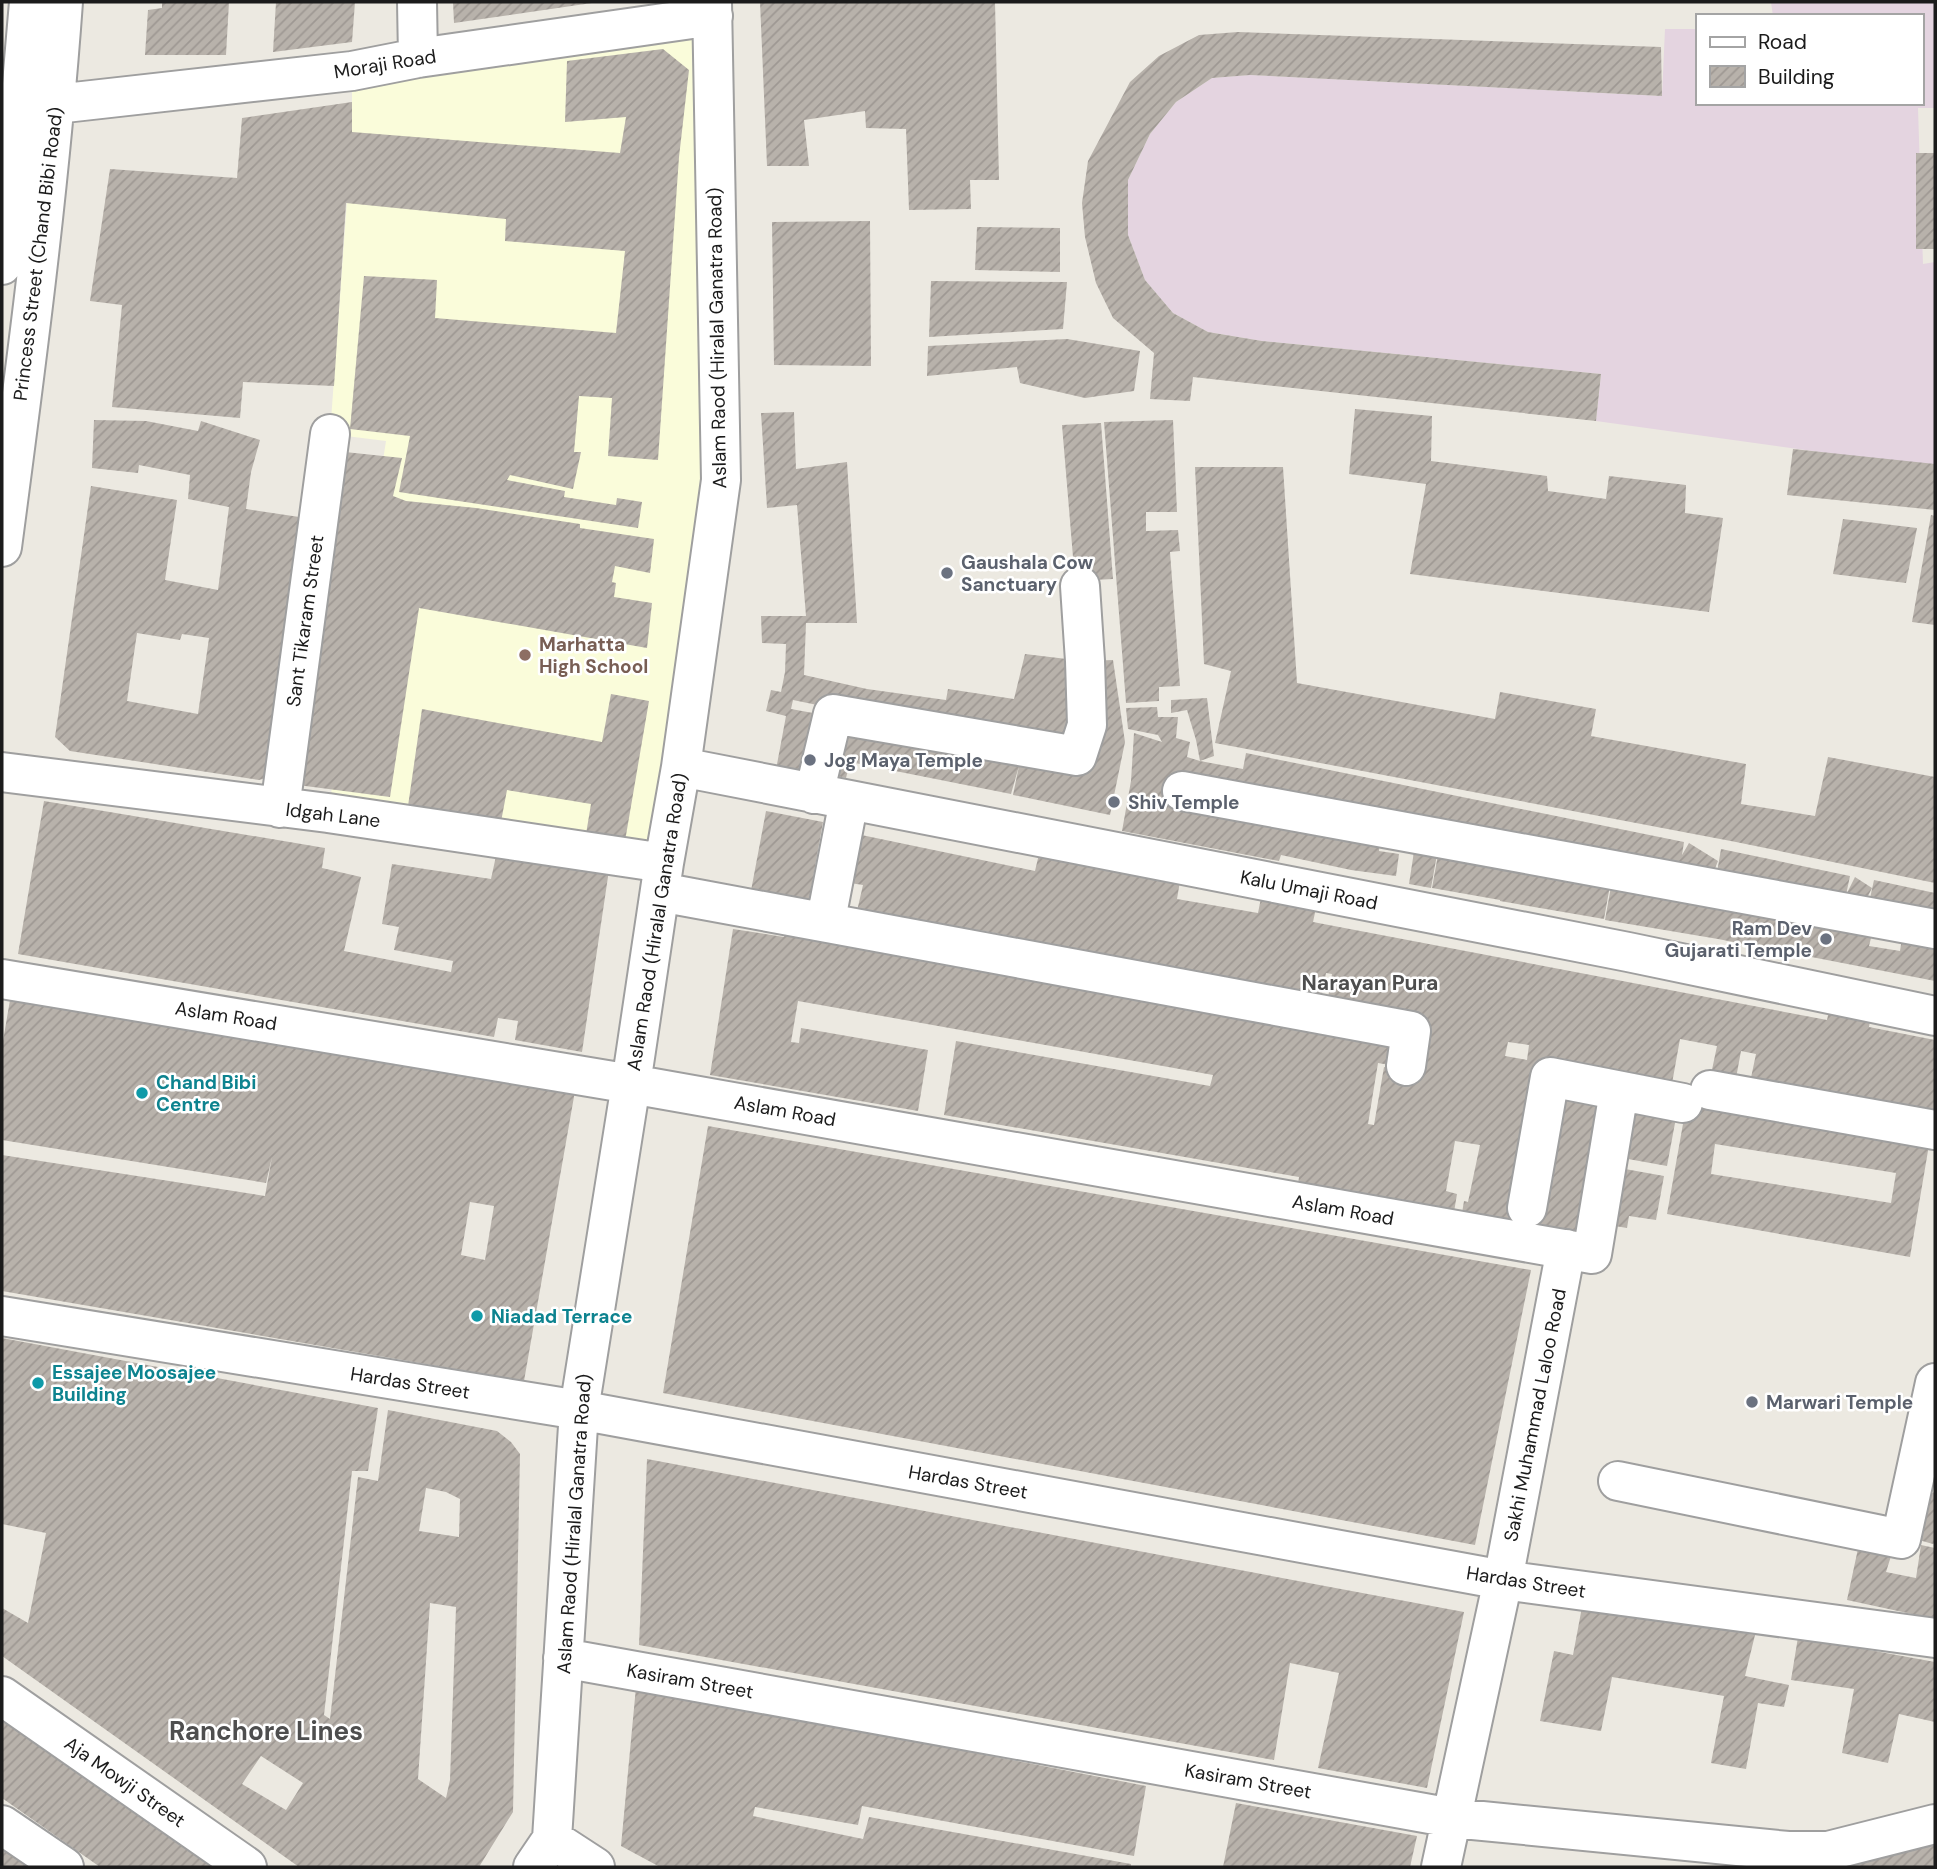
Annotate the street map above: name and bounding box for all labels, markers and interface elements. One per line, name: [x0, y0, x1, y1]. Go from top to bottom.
legend: [1696, 14, 1923, 105]
text: Road: [1758, 28, 1807, 56]
street label: Moraji Road: [332, 44, 438, 84]
text: Building: [1758, 63, 1835, 91]
street label: Princess Street (Chand Bibi Road): [8, 106, 68, 402]
street label: Aslam Raod (Hiralal Ganatra Road): [702, 187, 732, 489]
street label: Sant Tikaram Street: [281, 534, 329, 708]
place label: Gaushala Cow Sanctuary: [961, 550, 1094, 597]
marker: Gaushala Cow Sanctuary: [939, 565, 955, 581]
place label: Marhatta High School: [539, 632, 648, 679]
marker: Marhatta High School: [517, 647, 533, 663]
place label: Jog Maya Temple: [824, 748, 983, 773]
marker: Jog Maya Temple: [802, 752, 818, 768]
street label: Aslam Raod (Hiralal Ganatra Road): [621, 771, 693, 1073]
place label: Shiv Temple: [1128, 790, 1240, 815]
marker: Shiv Temple: [1106, 794, 1122, 810]
street label: Idgah Lane: [284, 797, 382, 833]
street label: Kalu Umaji Road: [1238, 864, 1380, 916]
place label: Ram Dev Gujarati Temple: [1665, 916, 1812, 963]
marker: Ram Dev Gujarati Temple: [1818, 931, 1834, 947]
district label: Narayan Pura: [1302, 969, 1438, 997]
street label: Aslam Road: [173, 996, 279, 1036]
place label: Chand Bibi Centre: [156, 1070, 257, 1117]
marker: Chand Bibi Centre: [134, 1085, 150, 1101]
street label: Aslam Road: [732, 1090, 838, 1132]
street label: Aslam Road: [1290, 1189, 1396, 1231]
street label: Sakhi Muhammad Laloo Road: [1498, 1286, 1572, 1544]
place label: Niadad Terrace: [491, 1304, 632, 1329]
marker: Niadad Terrace: [469, 1308, 485, 1324]
place label: Essajee Moosajee Building: [52, 1360, 216, 1407]
street label: Hardas Street: [348, 1361, 472, 1405]
street label: Aslam Raod (Hiralal Ganatra Road): [551, 1373, 597, 1675]
marker: Essajee Moosajee Building: [30, 1375, 46, 1391]
place label: Marwari Temple: [1766, 1390, 1913, 1415]
marker: Marwari Temple: [1744, 1394, 1760, 1410]
street label: Hardas Street: [906, 1459, 1030, 1505]
street label: Hardas Street: [1464, 1560, 1588, 1604]
street label: Kasiram Street: [625, 1658, 755, 1704]
district label: Ranchore Lines: [169, 1714, 363, 1748]
street label: Aja Mowji Street: [60, 1731, 190, 1833]
street label: Kasiram Street: [1183, 1758, 1313, 1804]

